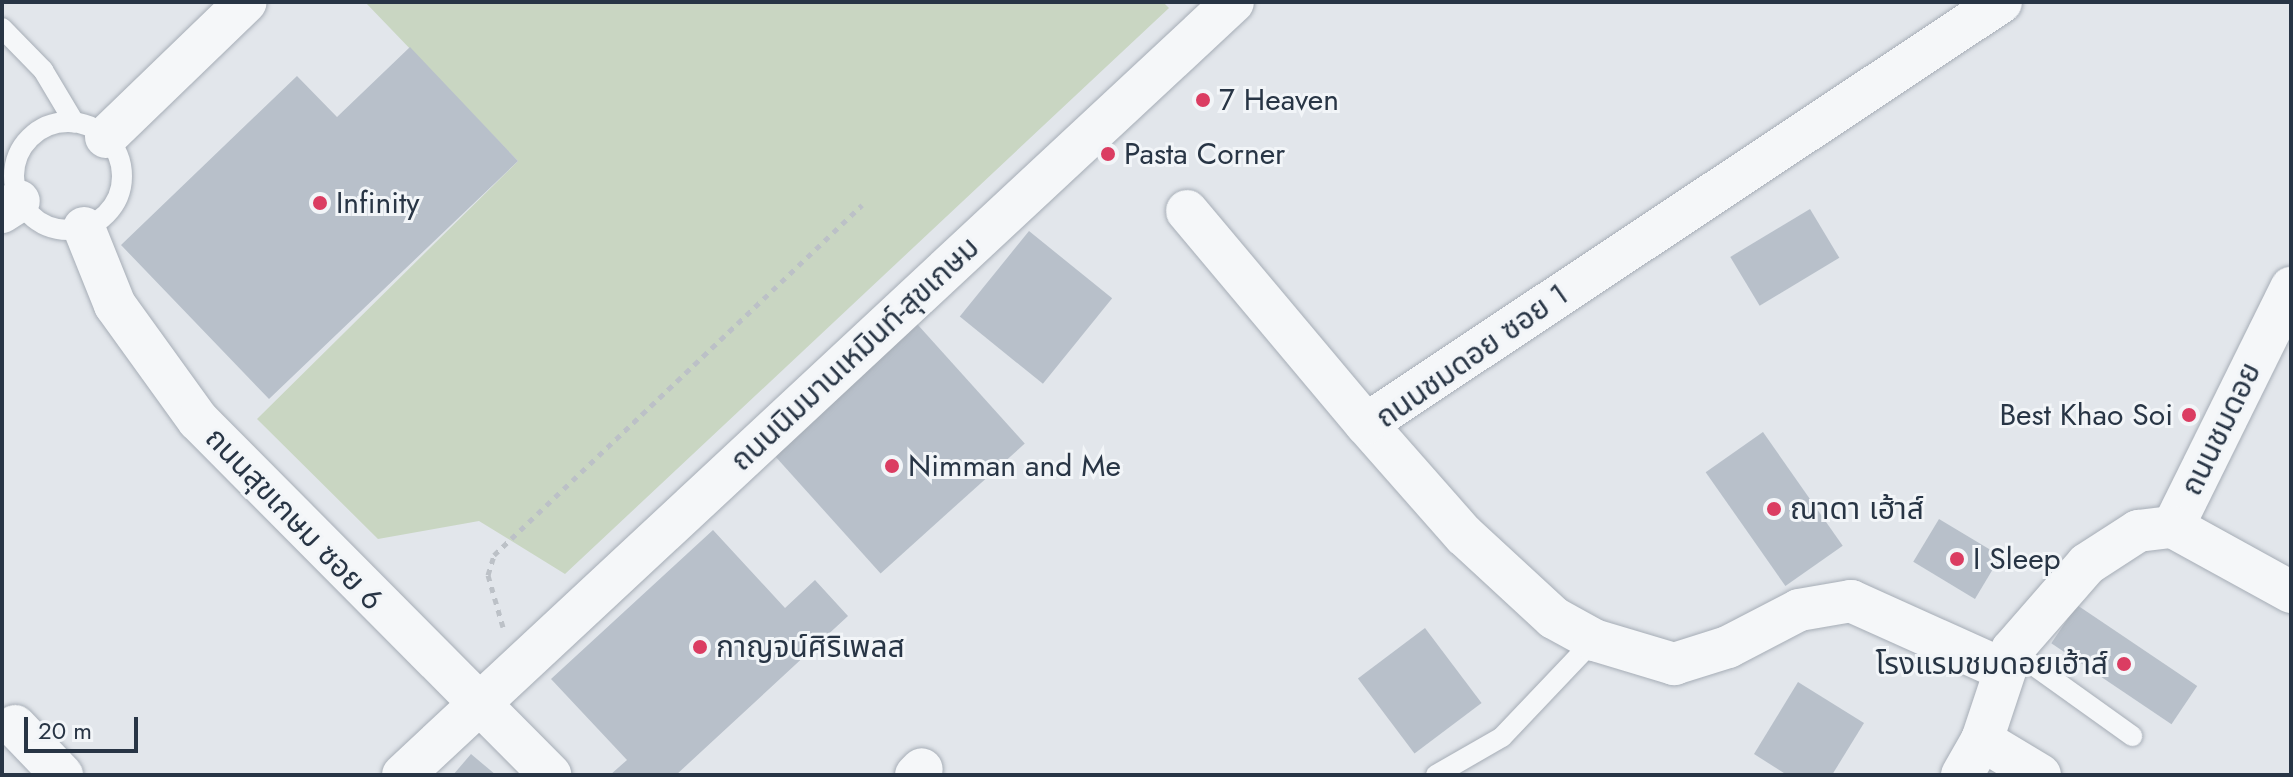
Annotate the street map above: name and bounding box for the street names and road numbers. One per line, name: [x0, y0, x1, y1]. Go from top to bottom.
street label: ถนนนิมมานเหมินท์-สุขเกษม: [723, 229, 987, 479]
street label: ถนนชมดอย ซอย 1: [1369, 276, 1575, 436]
street label: ถนนชมดอย: [2173, 357, 2269, 501]
street label: ถนนสุขเกษม ซอย 6: [198, 420, 390, 618]

